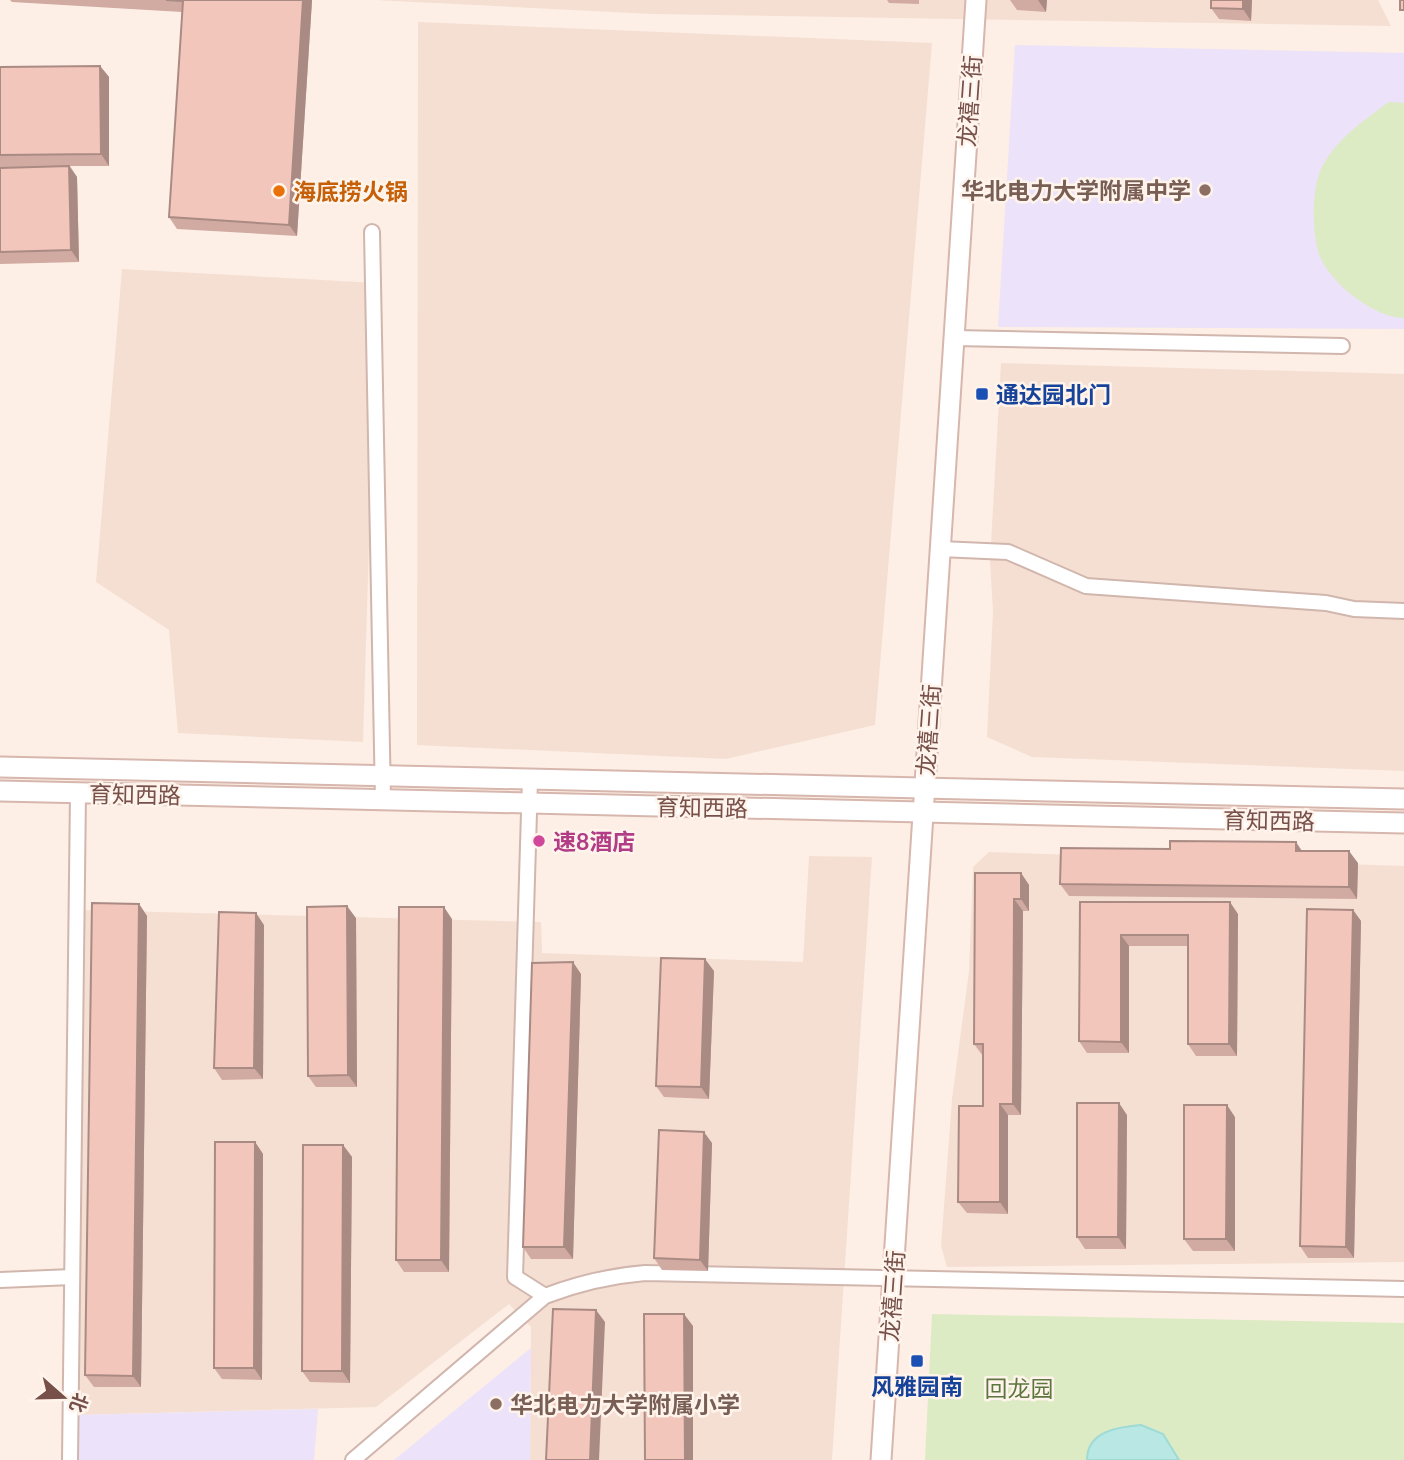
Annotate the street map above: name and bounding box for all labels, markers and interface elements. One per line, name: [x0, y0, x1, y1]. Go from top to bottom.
street label: 龙禧三街: [952, 54, 986, 148]
place label: 华北电力大学附属中学: [961, 176, 1191, 204]
place label: 海底捞火锅: [293, 177, 408, 205]
marker: 华北电力大学附属中学: [1197, 182, 1213, 198]
marker: 海底捞火锅: [271, 183, 287, 199]
place label: 通达园北门: [996, 380, 1111, 408]
marker: 通达园北门: [974, 386, 990, 402]
street label: 龙禧三街: [911, 683, 945, 777]
street label: 育知西路: [89, 779, 181, 809]
street label: 育知西路: [656, 792, 748, 822]
street label: 育知西路: [1223, 805, 1315, 835]
place label: 速8酒店: [553, 827, 635, 855]
marker: 速8酒店: [531, 833, 547, 849]
street label: 龙禧三街: [875, 1249, 909, 1343]
marker: 风雅园南: [909, 1353, 925, 1369]
north arrow: [28, 1362, 98, 1432]
place label: 风雅园南: [871, 1372, 963, 1400]
park label: 回龙园: [985, 1374, 1054, 1402]
text: 北: [65, 1390, 94, 1416]
place label: 华北电力大学附属小学: [510, 1390, 740, 1418]
marker: 华北电力大学附属小学: [488, 1396, 504, 1412]

